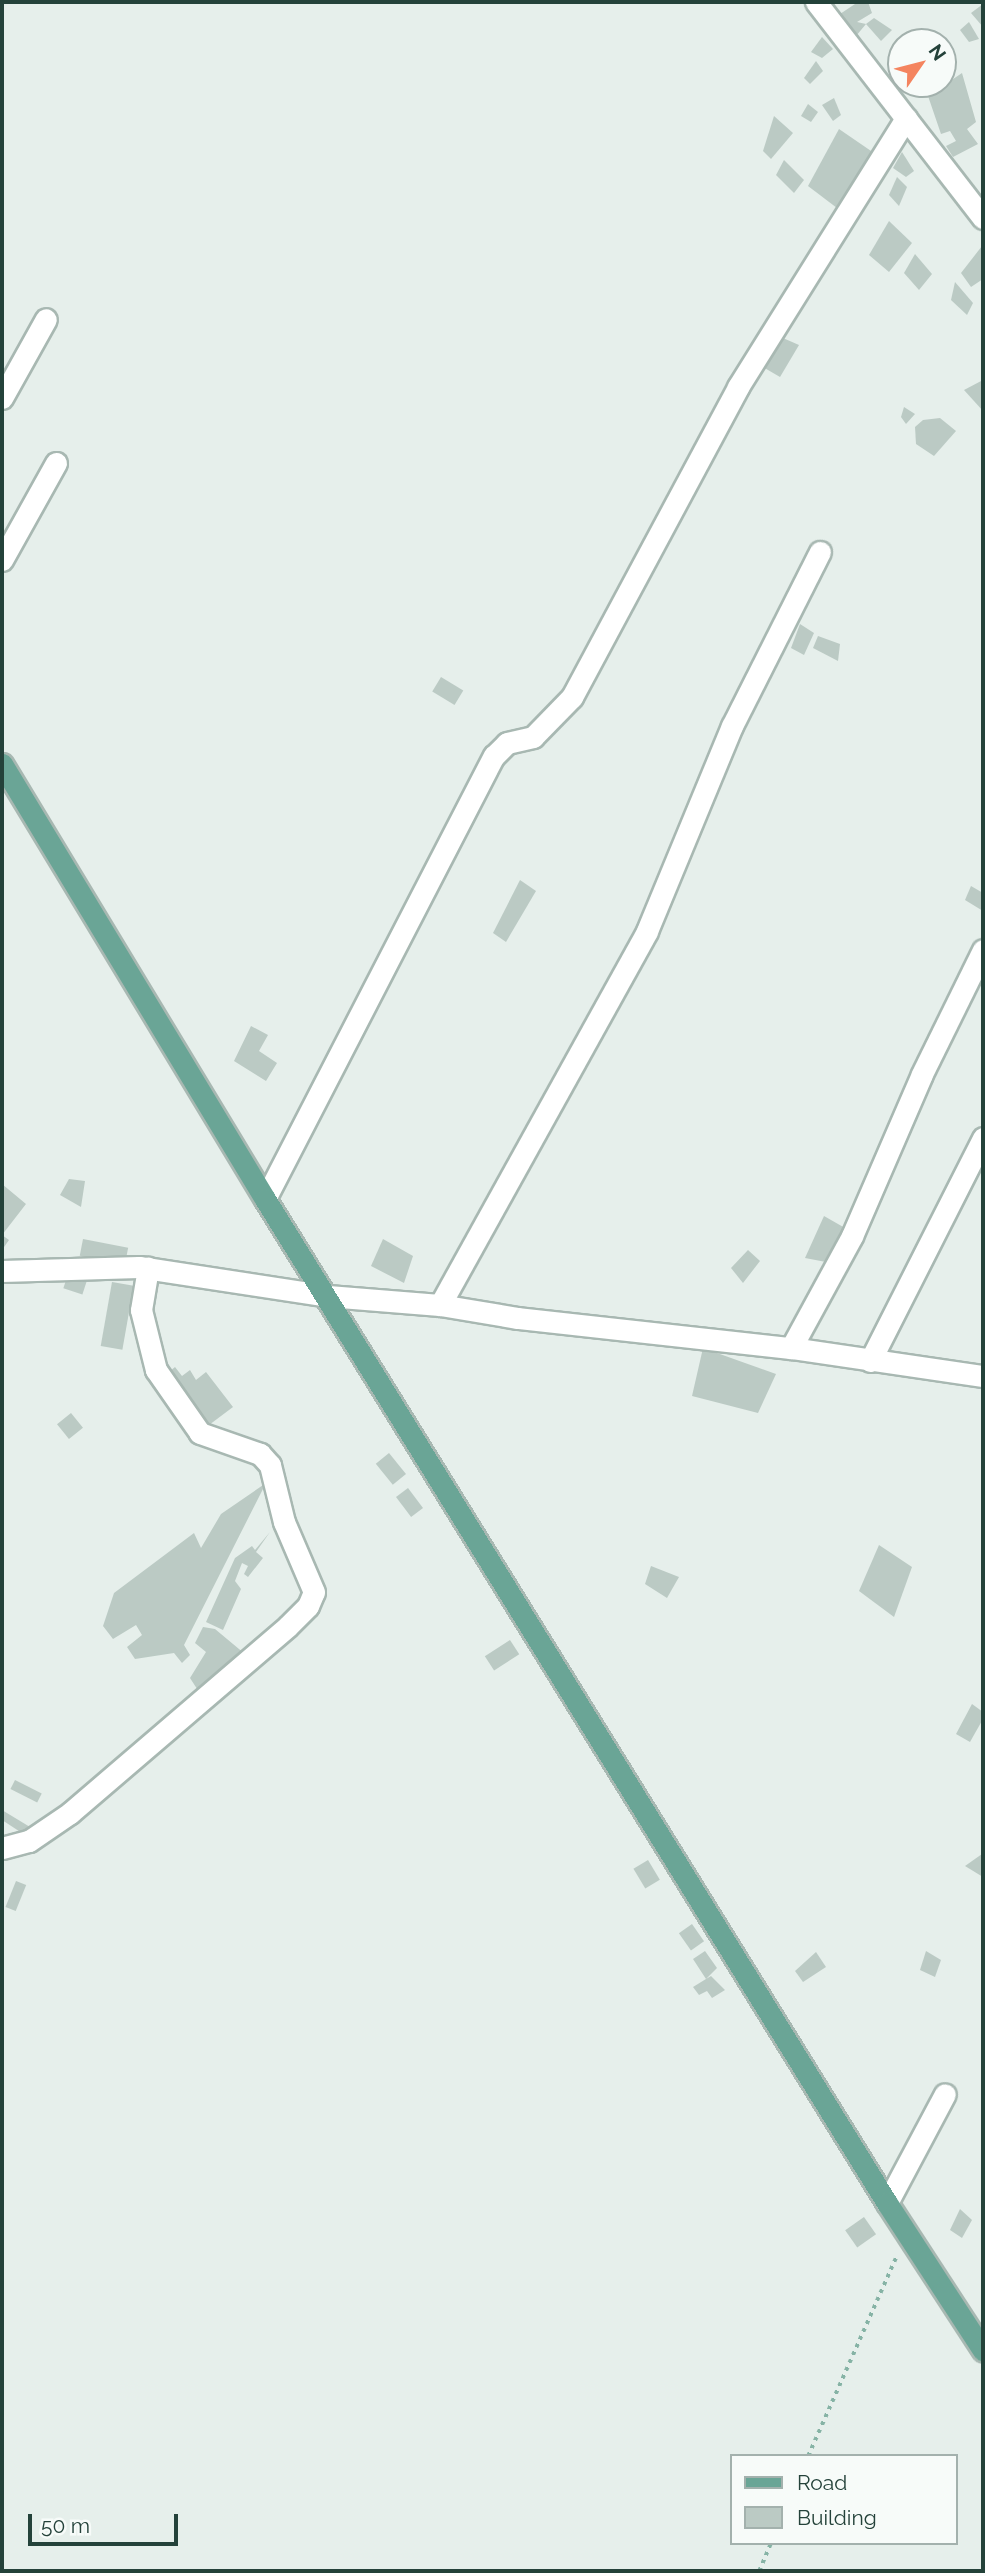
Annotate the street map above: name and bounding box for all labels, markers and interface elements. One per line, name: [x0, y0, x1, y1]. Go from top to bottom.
north arrow: [887, 28, 957, 98]
text: N: [924, 40, 951, 64]
legend: [730, 2454, 957, 2545]
text: Road: [797, 2470, 847, 2495]
scale bar: [32, 2500, 182, 2544]
text: Building: [797, 2505, 877, 2530]
text: 50 m: [41, 2513, 90, 2538]

